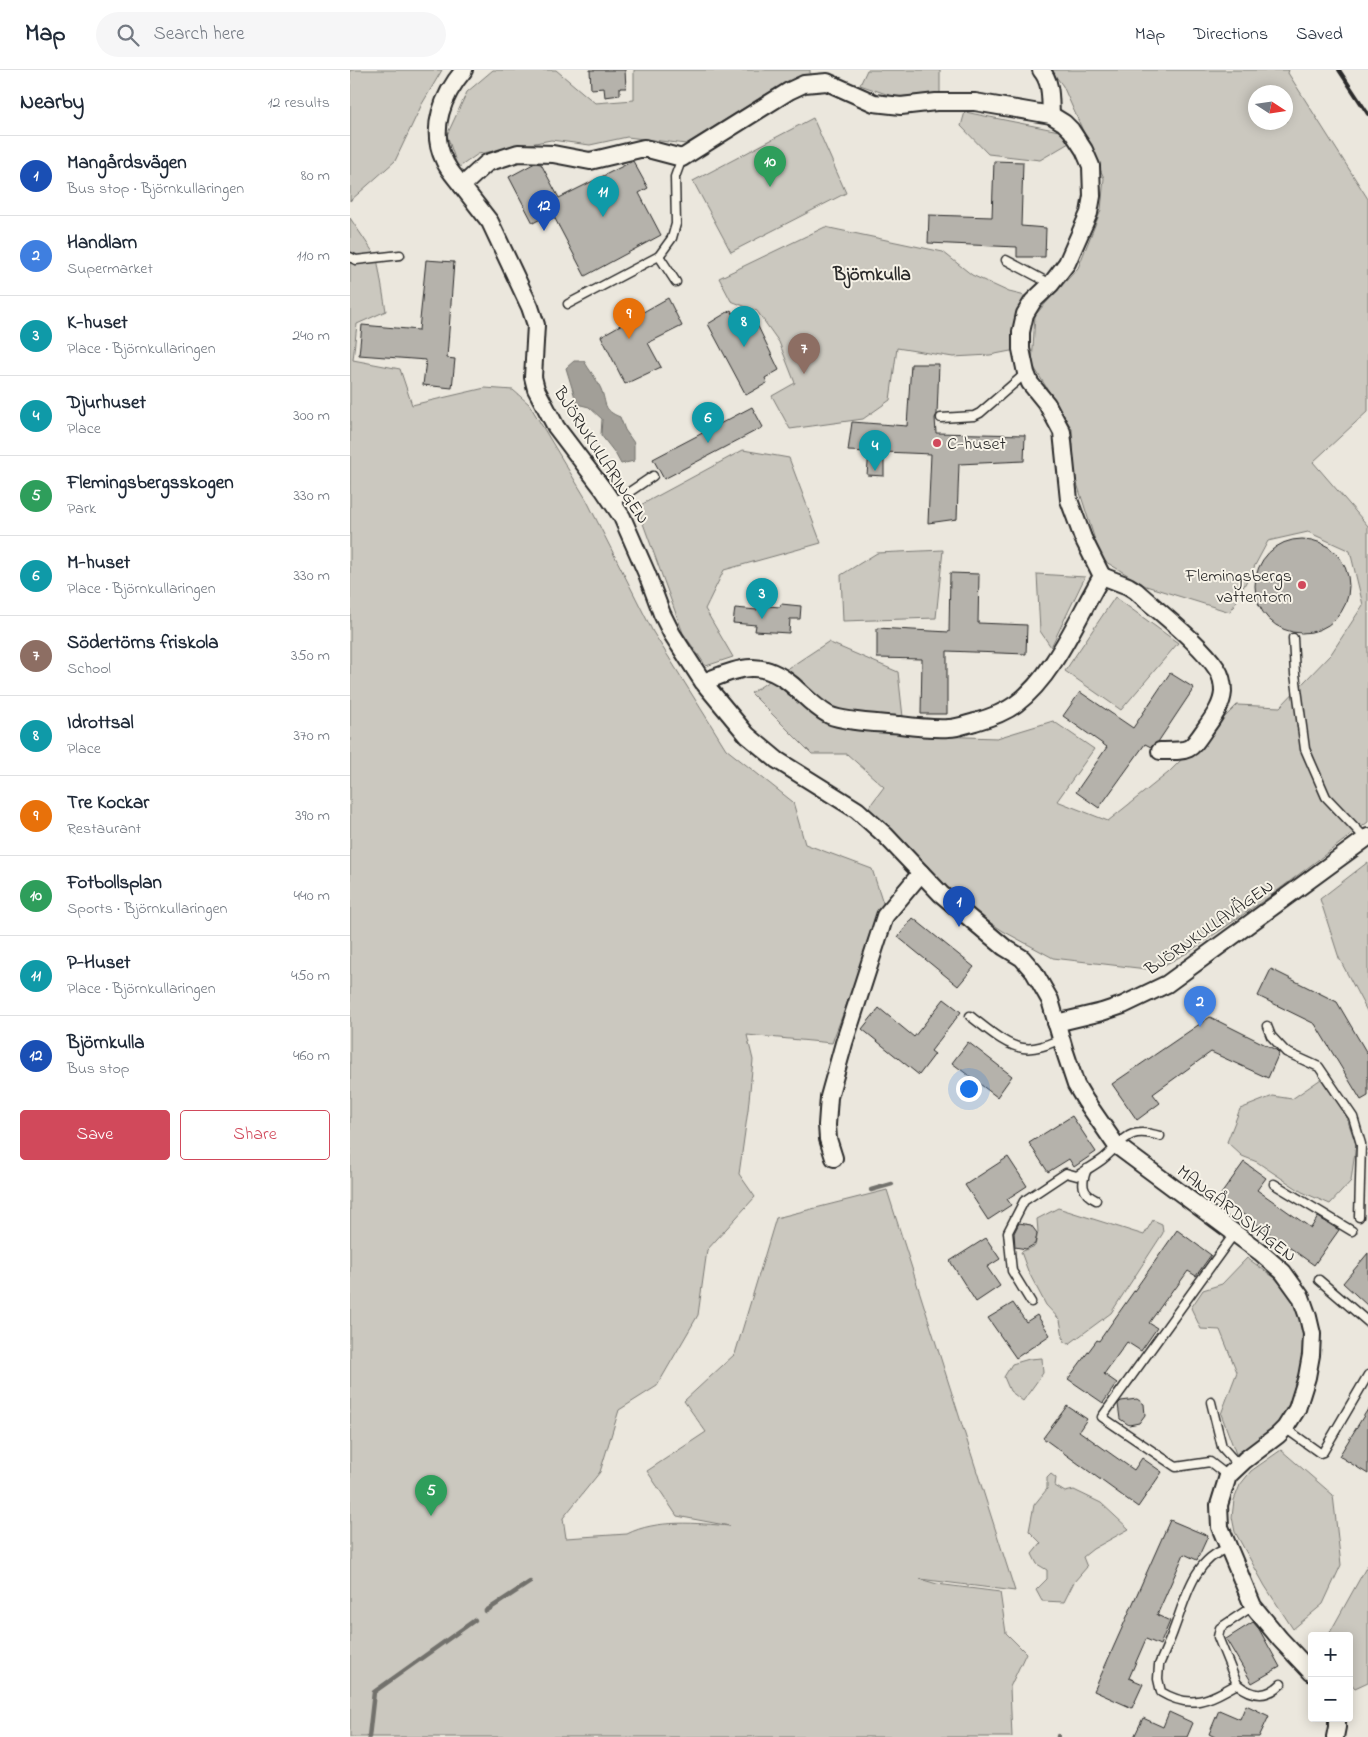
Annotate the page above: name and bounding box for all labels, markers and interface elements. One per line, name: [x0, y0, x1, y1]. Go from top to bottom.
search box: [96, 12, 446, 57]
text: Map: [25, 17, 66, 52]
icon: search: [114, 21, 142, 49]
text: Search here: [154, 21, 245, 48]
text: Map: [1135, 22, 1165, 48]
text: Directions: [1193, 22, 1268, 48]
text: Saved: [1296, 22, 1343, 48]
north arrow: [1248, 85, 1293, 130]
text: Nearby: [20, 88, 84, 118]
text: 12 results: [267, 91, 330, 115]
pin: 10: [754, 146, 786, 187]
text: Mangårdsvägen: [67, 150, 187, 177]
text: 1: [33, 164, 39, 188]
text: 80 m: [301, 164, 330, 188]
pin: 11: [587, 176, 619, 217]
text: Bus stop · Björnkullaringen: [67, 177, 244, 201]
pin: 12: [528, 190, 560, 231]
text: Handlarn: [67, 230, 137, 257]
text: 2: [32, 244, 40, 268]
text: 110 m: [296, 244, 330, 268]
text: Supermarket: [67, 257, 153, 281]
district label: Björnkulla: [832, 262, 911, 289]
pin: 9: [613, 298, 645, 339]
pin: 8: [728, 306, 760, 347]
text: K-huset: [67, 310, 128, 337]
text: 3: [33, 324, 39, 348]
text: 240 m: [292, 324, 330, 348]
pin: 7: [788, 333, 820, 374]
text: Place · Björnkullaringen: [67, 337, 216, 361]
street label: BJÖRNKULLARINGEN: [546, 382, 655, 530]
text: Djurhuset: [67, 390, 146, 417]
pin: 6: [692, 402, 724, 443]
text: 4: [33, 404, 39, 428]
text: 300 m: [293, 404, 330, 428]
text: Place: [67, 417, 101, 441]
pin: 4: [859, 430, 891, 471]
place label: C-huset: [947, 432, 1006, 458]
marker: C-huset: [931, 437, 943, 449]
text: Flemingsbergsskogen: [67, 470, 234, 497]
text: 5: [31, 484, 41, 508]
text: 330 m: [293, 484, 330, 508]
text: Park: [67, 497, 96, 521]
text: M-huset: [67, 550, 130, 577]
text: 6: [32, 564, 40, 588]
text: 330 m: [293, 564, 330, 588]
place label: Flemingsbergs vattentorn: [1184, 564, 1292, 611]
text: Place · Björnkullaringen: [67, 577, 216, 601]
pin: 3: [746, 578, 778, 619]
marker: Flemingsbergs vattentorn: [1296, 579, 1308, 591]
text: Södertörns friskola: [67, 630, 218, 657]
text: 7: [33, 644, 39, 668]
text: 350 m: [291, 644, 330, 668]
text: School: [67, 657, 111, 681]
text: Idrottsal: [67, 710, 134, 737]
text: 8: [33, 724, 39, 748]
text: 370 m: [293, 724, 330, 748]
text: Place: [67, 737, 101, 761]
text: Tre Kockar: [67, 790, 149, 817]
text: 9: [34, 804, 38, 828]
text: 390 m: [295, 804, 330, 828]
text: Restaurant: [67, 817, 141, 841]
text: Fotbollsplan: [67, 870, 162, 897]
street label: BJÖRNKULLAVÄGEN: [1140, 874, 1280, 983]
text: 10: [30, 884, 42, 908]
text: 440 m: [293, 884, 330, 908]
pin: 1: [943, 886, 975, 927]
text: Sports · Björnkullaringen: [67, 897, 227, 921]
text: P-Huset: [67, 950, 130, 977]
text: 11: [31, 964, 41, 988]
text: 450 m: [291, 964, 330, 988]
text: Place · Björnkullaringen: [67, 977, 216, 1001]
pin: 2: [1184, 986, 1216, 1027]
text: Björnkulla: [67, 1030, 145, 1057]
text: 12: [29, 1044, 43, 1068]
text: 460 m: [293, 1044, 330, 1068]
text: Bus stop: [67, 1057, 130, 1081]
your location: [956, 1076, 982, 1102]
button: Save: [20, 1110, 170, 1160]
button: Share: [180, 1110, 330, 1160]
street label: MANGÅRDSVÄGEN: [1171, 1160, 1301, 1270]
pin: 5: [415, 1475, 447, 1516]
map controls: [1308, 1632, 1353, 1722]
button: +: [1308, 1632, 1353, 1677]
button: −: [1308, 1677, 1353, 1722]

